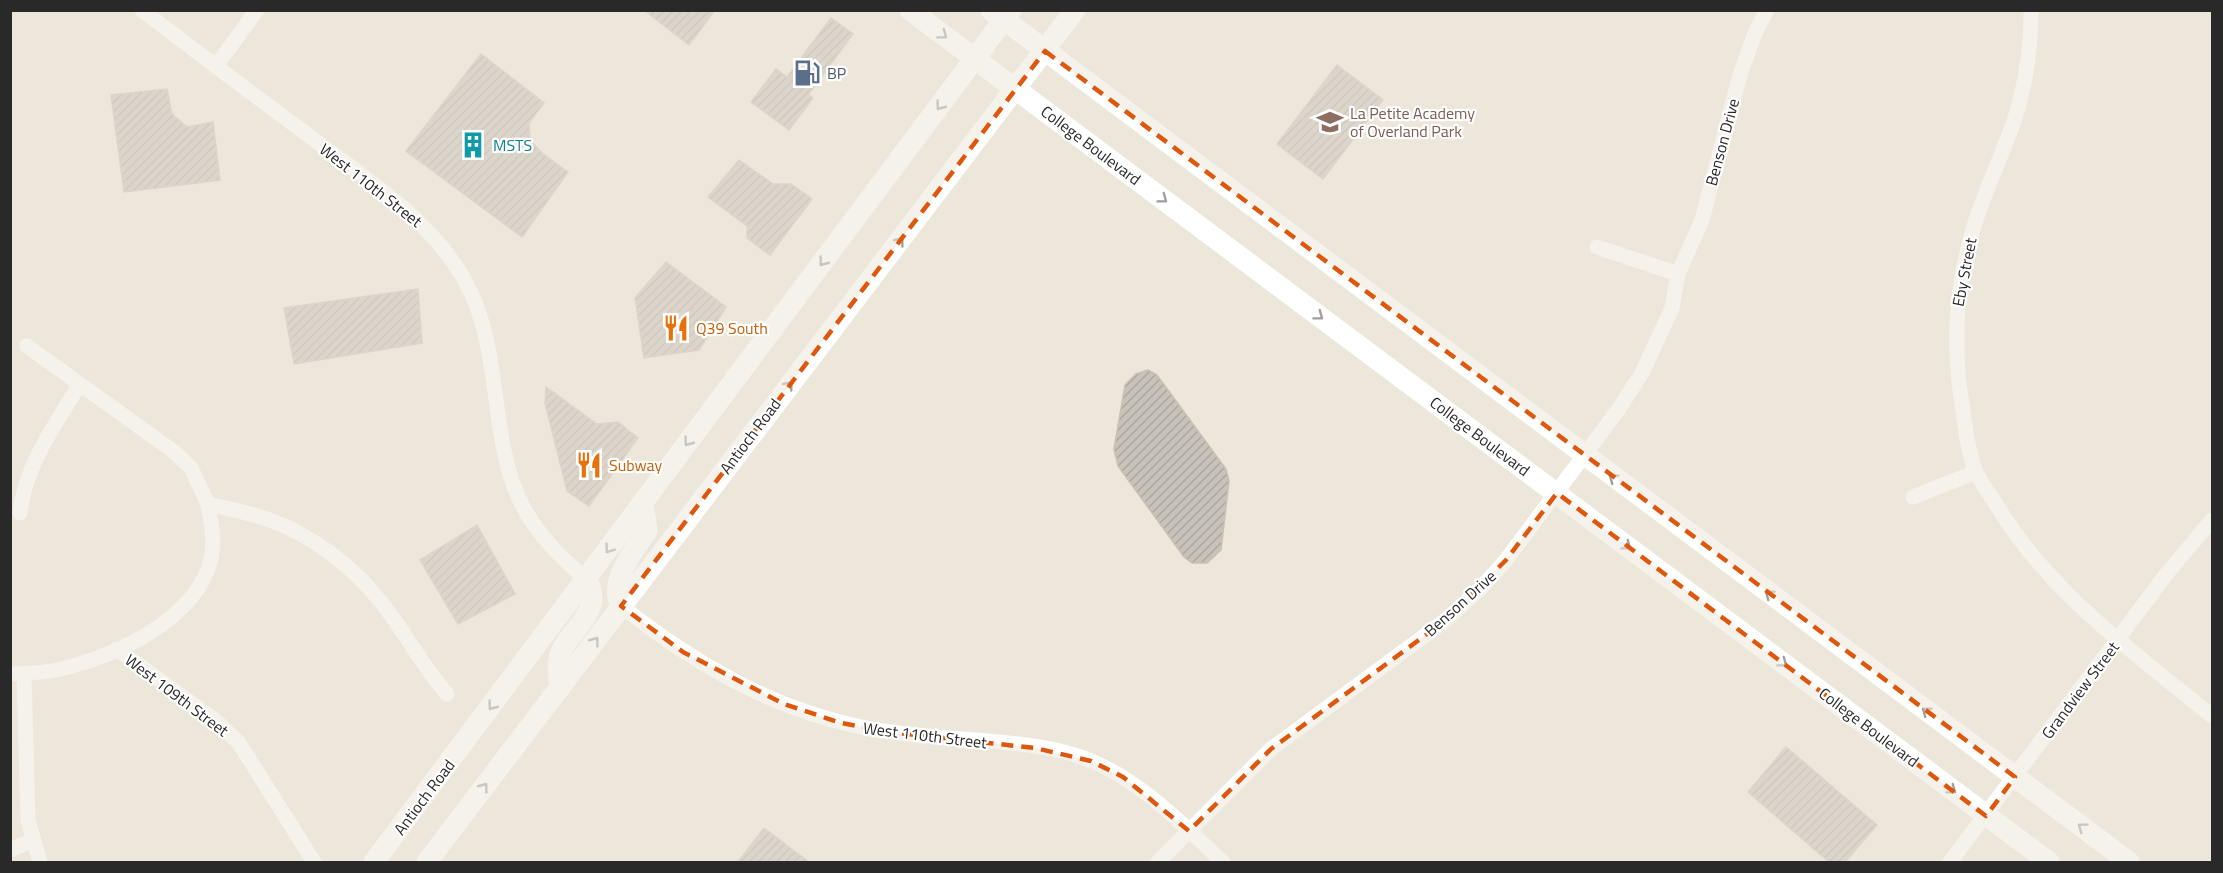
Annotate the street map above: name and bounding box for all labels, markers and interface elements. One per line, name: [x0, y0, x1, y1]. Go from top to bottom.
one-way arrow: [936, 27, 947, 38]
fuel station icon: BP: [792, 58, 822, 88]
place label: BP: [827, 61, 846, 85]
street label: Benson Drive: [1699, 96, 1745, 188]
one-way arrow: [936, 99, 947, 110]
street label: College Boulevard: [1036, 99, 1146, 191]
place label: La Petite Academy of Overland Park: [1350, 101, 1475, 143]
school or university icon: La Petite Academy of Overland Park: [1315, 107, 1345, 137]
building icon: MSTS: [458, 130, 488, 160]
place label: MSTS: [493, 133, 532, 157]
street label: West 110th Street: [315, 137, 428, 233]
one-way arrow: [1157, 192, 1168, 203]
street label: Eby Street: [1946, 235, 1982, 308]
one-way arrow: [892, 237, 903, 248]
one-way arrow: [819, 255, 830, 266]
one-way arrow: [1313, 309, 1324, 320]
restaurant icon: Q39 South: [661, 313, 691, 343]
place label: Q39 South: [696, 316, 768, 340]
one-way arrow: [782, 381, 793, 392]
street label: College Boulevard: [1425, 390, 1535, 482]
street label: Antioch Road: [714, 393, 786, 479]
one-way arrow: [684, 435, 695, 446]
restaurant icon: Subway: [574, 450, 604, 480]
place label: Subway: [609, 453, 663, 477]
one-way arrow: [1608, 474, 1619, 485]
one-way arrow: [1621, 539, 1632, 550]
one-way arrow: [605, 543, 616, 554]
street label: Benson Drive: [1419, 564, 1501, 642]
one-way arrow: [1765, 591, 1776, 602]
one-way arrow: [587, 636, 598, 647]
street label: Grandview Street: [2035, 636, 2125, 744]
street label: West 109th Street: [120, 648, 234, 742]
one-way arrow: [1776, 656, 1787, 667]
street label: College Boulevard: [1814, 681, 1924, 773]
one-way arrow: [489, 699, 500, 710]
one-way arrow: [1921, 707, 1932, 718]
street label: West 110th Street: [862, 716, 989, 755]
street label: Antioch Road: [388, 754, 460, 840]
one-way arrow: [1945, 782, 1956, 793]
one-way arrow: [477, 783, 488, 794]
one-way arrow: [2078, 824, 2089, 835]

